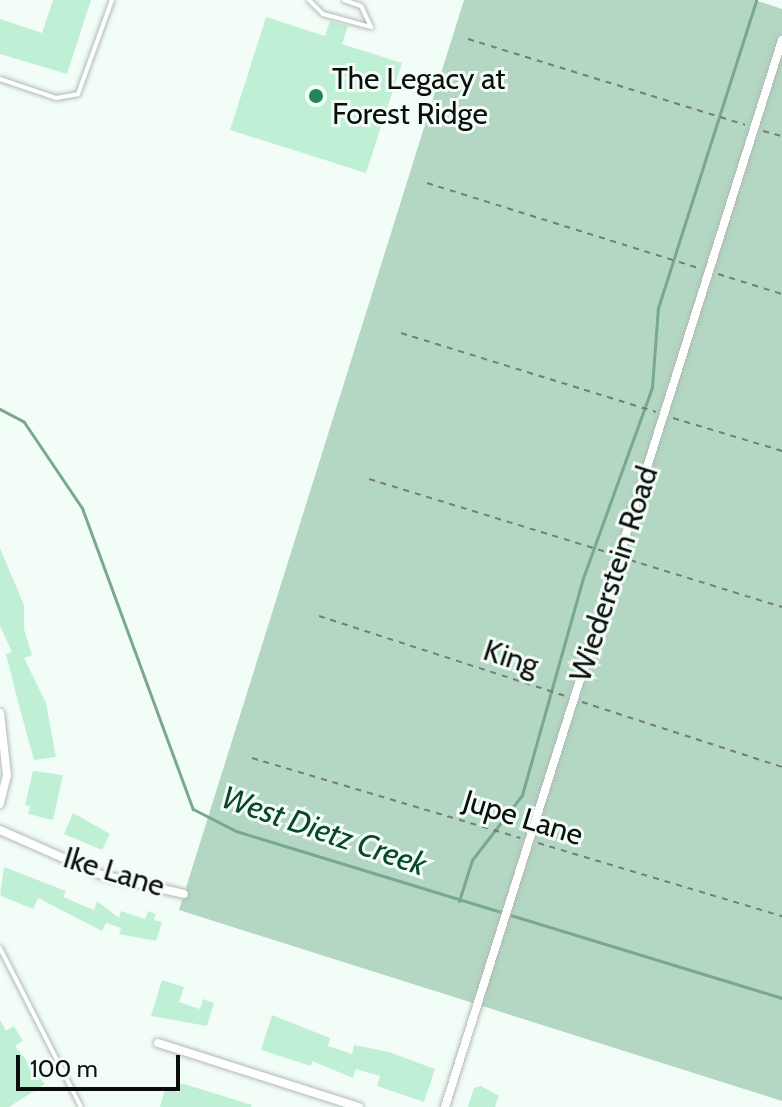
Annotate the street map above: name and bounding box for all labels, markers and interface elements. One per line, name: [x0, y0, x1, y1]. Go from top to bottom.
place label: The Legacy at Forest Ridge: [332, 61, 505, 132]
marker: The Legacy at Forest Ridge: [307, 87, 325, 105]
street label: Wiederstein Road: [562, 462, 666, 686]
street label: King: [479, 632, 543, 684]
water label: West Dietz Creek: [217, 778, 431, 884]
street label: Jupe Lane: [459, 783, 587, 853]
street label: Ike Lane: [59, 840, 169, 904]
scale bar: [20, 1039, 184, 1089]
text: 100 m: [30, 1054, 98, 1083]

